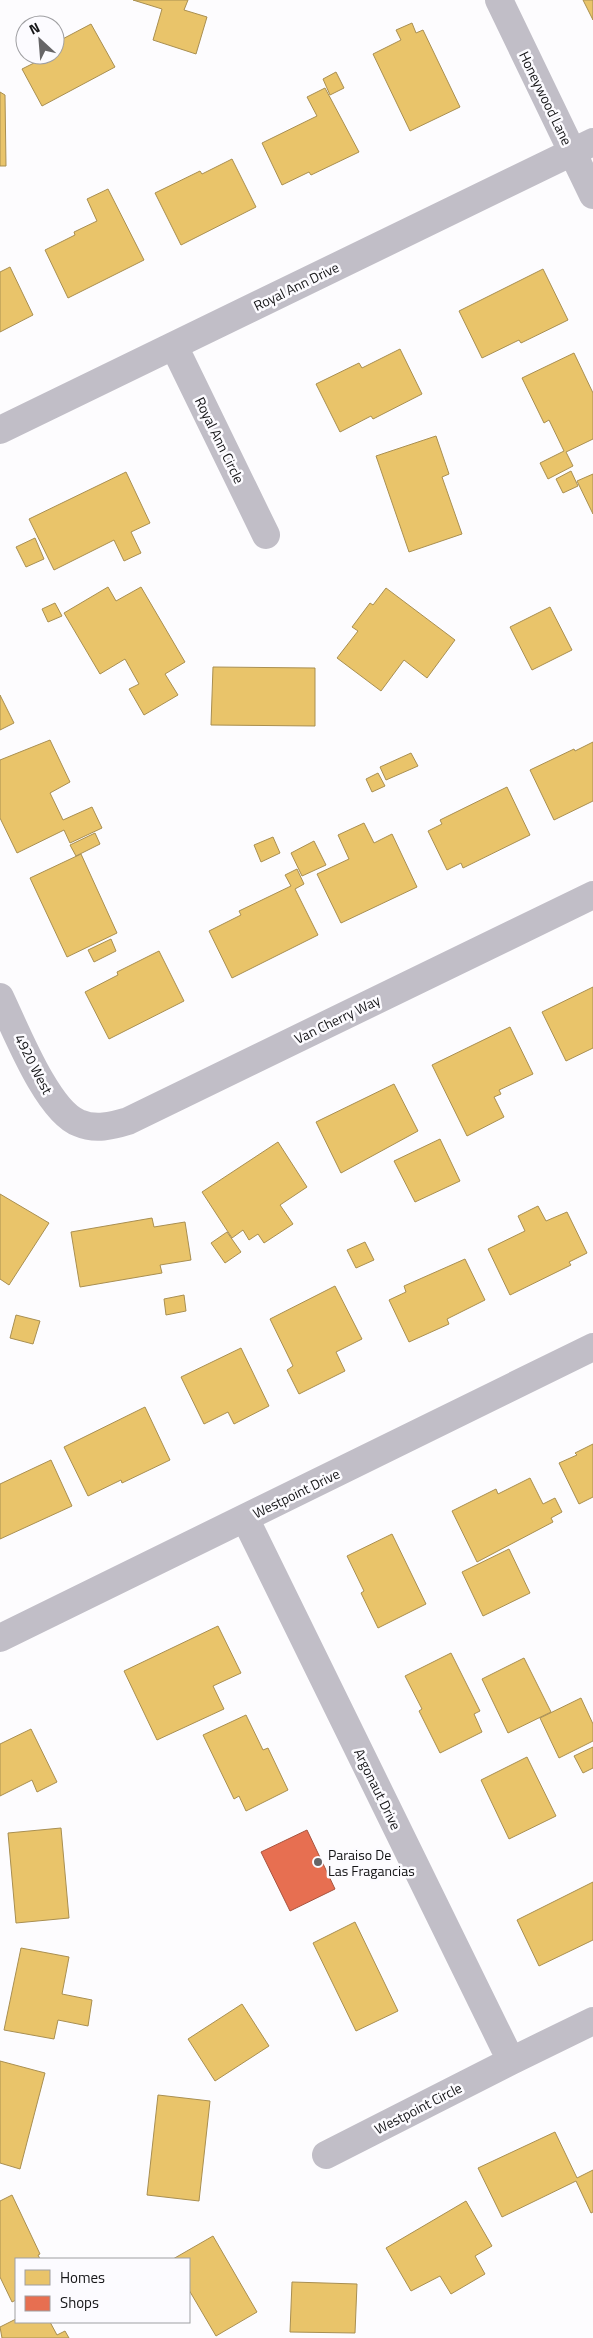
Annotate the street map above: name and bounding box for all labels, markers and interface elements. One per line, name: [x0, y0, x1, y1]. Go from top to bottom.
north arrow: [15, 15, 65, 65]
text: N: [25, 16, 43, 39]
street label: Honeywood Lane: [514, 47, 578, 149]
street label: Royal Ann Drive: [250, 256, 342, 316]
street label: Royal Ann Circle: [190, 393, 250, 487]
street label: Van Cherry Way: [291, 989, 384, 1049]
street label: 4920 West: [10, 1030, 58, 1098]
street label: Westpoint Drive: [249, 1463, 343, 1523]
street label: Argonaut Drive: [349, 1745, 407, 1833]
place label: Paraiso De Las Fragancias: [328, 1844, 415, 1881]
marker: Paraiso De Las Fragancias: [312, 1856, 324, 1868]
street label: Westpoint Circle: [371, 2077, 465, 2139]
legend: [15, 2258, 190, 2323]
text: Homes: [60, 2266, 105, 2289]
text: Shops: [60, 2291, 99, 2314]

